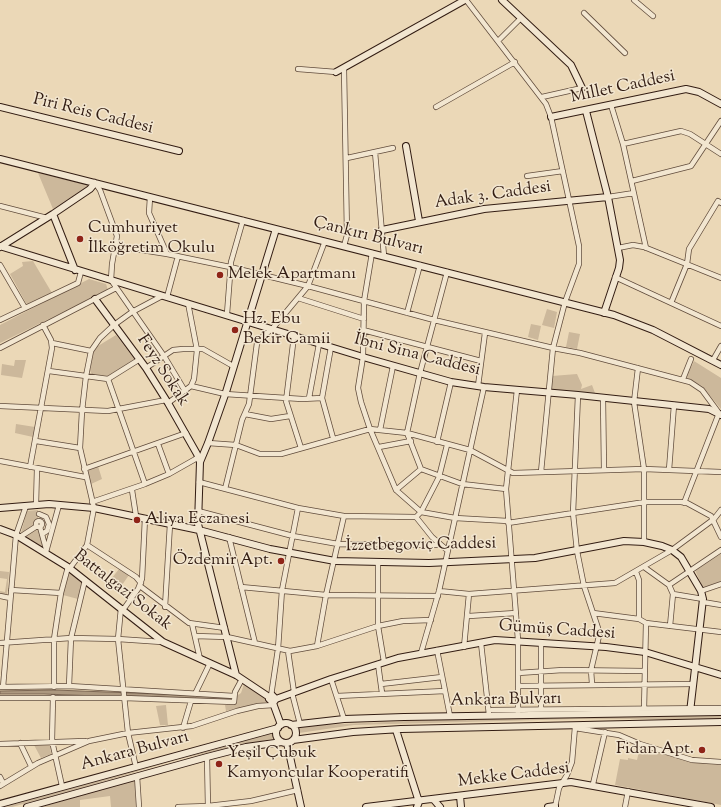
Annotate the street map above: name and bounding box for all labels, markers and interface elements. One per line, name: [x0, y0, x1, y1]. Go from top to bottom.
street label: Millet Caddesi: [569, 67, 677, 109]
street label: Piri Reis Caddesi: [31, 90, 155, 140]
street label: Adak 3. Caddesi: [433, 178, 553, 214]
street label: Çankırı Bulvarı: [311, 213, 425, 261]
place label: Cumhuriyet İlköğretim Okulu: [88, 219, 215, 259]
marker: Cumhuriyet İlköğretim Okulu: [75, 234, 85, 244]
place label: Melek Apartmanı: [228, 265, 356, 285]
marker: Melek Apartmanı: [215, 270, 225, 280]
place label: Hz. Ebu Bekir Camii: [243, 310, 331, 350]
marker: Hz. Ebu Bekir Camii: [230, 325, 240, 335]
street label: İbni Sina Caddesi: [352, 330, 482, 382]
street label: Feyz Sokak: [131, 331, 193, 411]
place label: Aliya Eczanesi: [145, 510, 250, 530]
marker: Aliya Eczanesi: [132, 515, 142, 525]
street label: İzzetbegoviç Caddesi: [346, 534, 496, 558]
street label: Battalgazi Sokak: [69, 546, 175, 636]
place label: Özdemir Apt.: [173, 551, 273, 571]
marker: Özdemir Apt.: [276, 556, 286, 566]
street label: Gümüş Caddesi: [498, 617, 616, 645]
street label: Ankara Bulvarı: [450, 690, 562, 712]
street label: Ankara Bulvarı: [79, 728, 191, 776]
place label: Fidan Apt.: [616, 740, 694, 760]
place label: Yeşil Çubuk Kamyoncular Kooperatifi: [227, 744, 409, 784]
marker: Fidan Apt.: [697, 745, 707, 755]
marker: Yeşil Çubuk Kamyoncular Kooperatifi: [214, 759, 224, 769]
street label: Mekke Caddesi: [457, 759, 571, 793]

